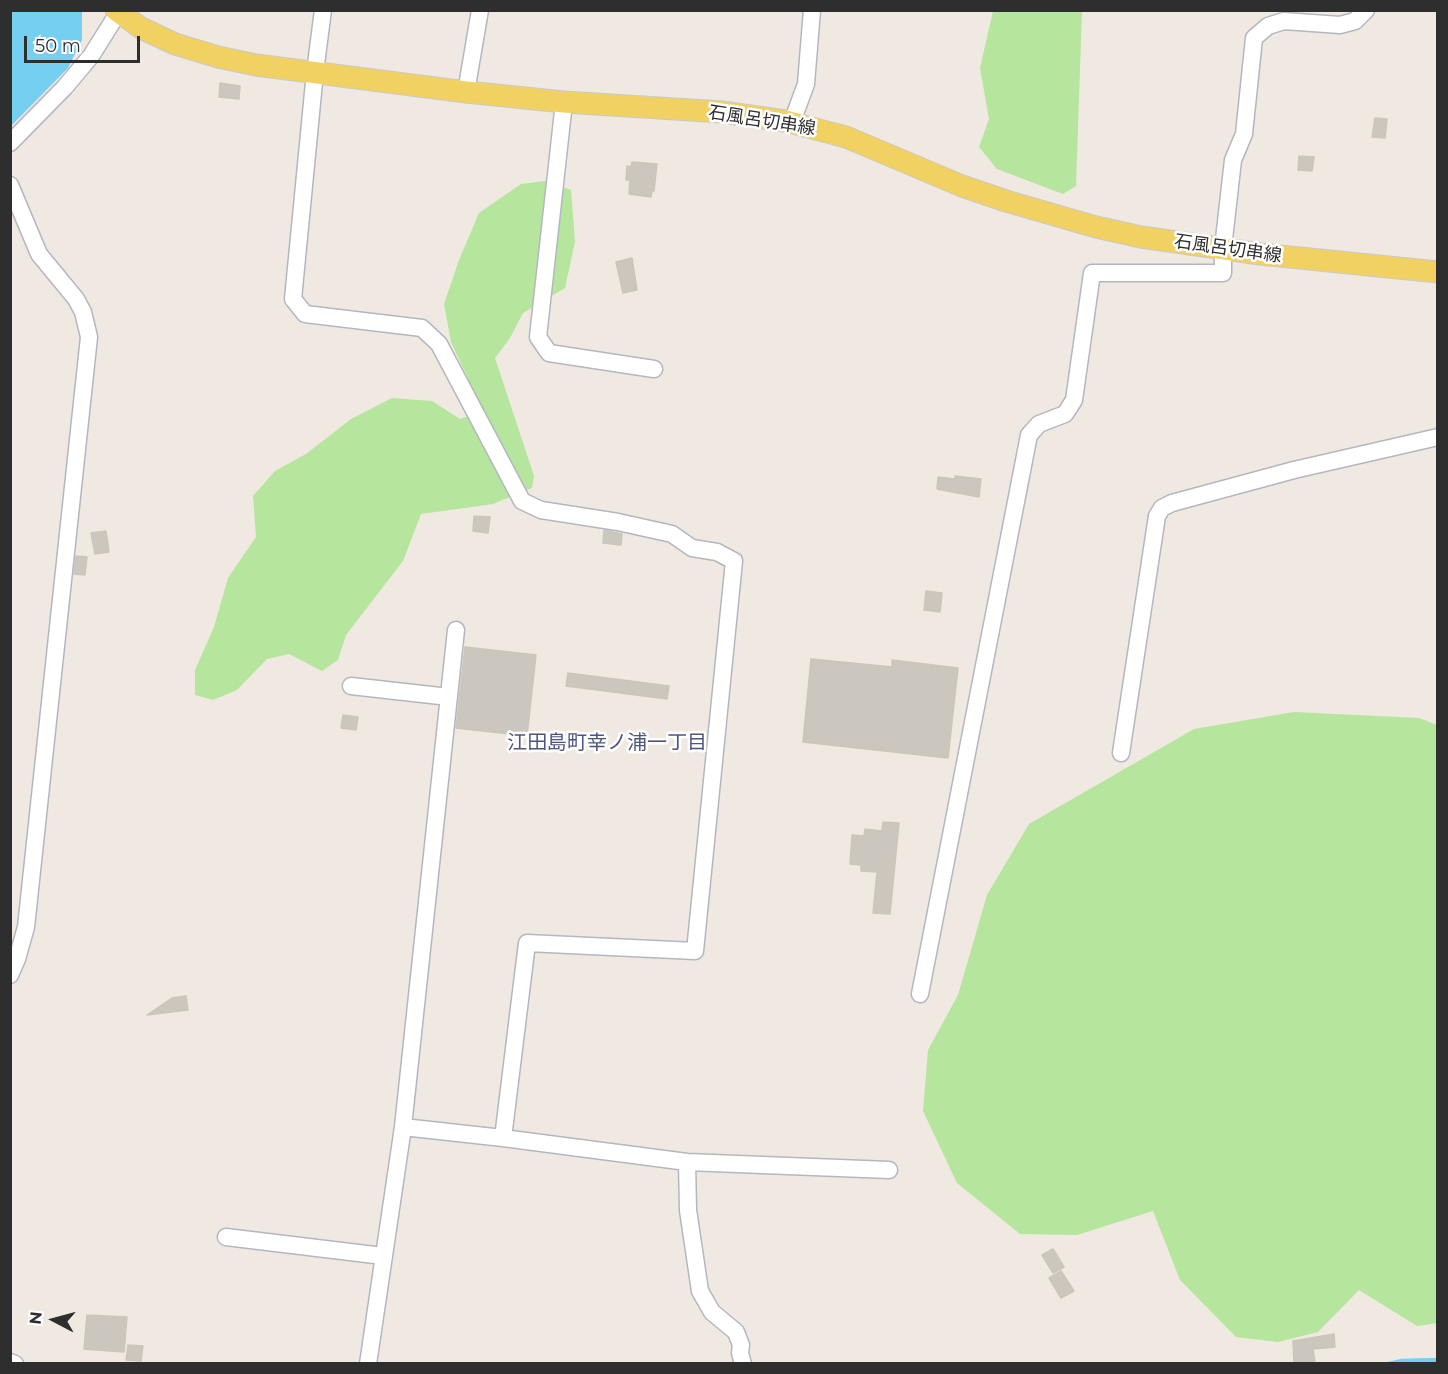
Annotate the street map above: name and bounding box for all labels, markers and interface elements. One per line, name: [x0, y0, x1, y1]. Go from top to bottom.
scale bar: [27, 24, 142, 62]
text: 50 m: [35, 35, 81, 57]
street label: 石風呂切串線: [707, 102, 817, 140]
street label: 石風呂切串線: [1173, 231, 1283, 267]
district label: 江田島町幸ノ浦一丁目: [507, 731, 707, 755]
north arrow: [24, 1290, 84, 1350]
text: N: [25, 1311, 46, 1325]

